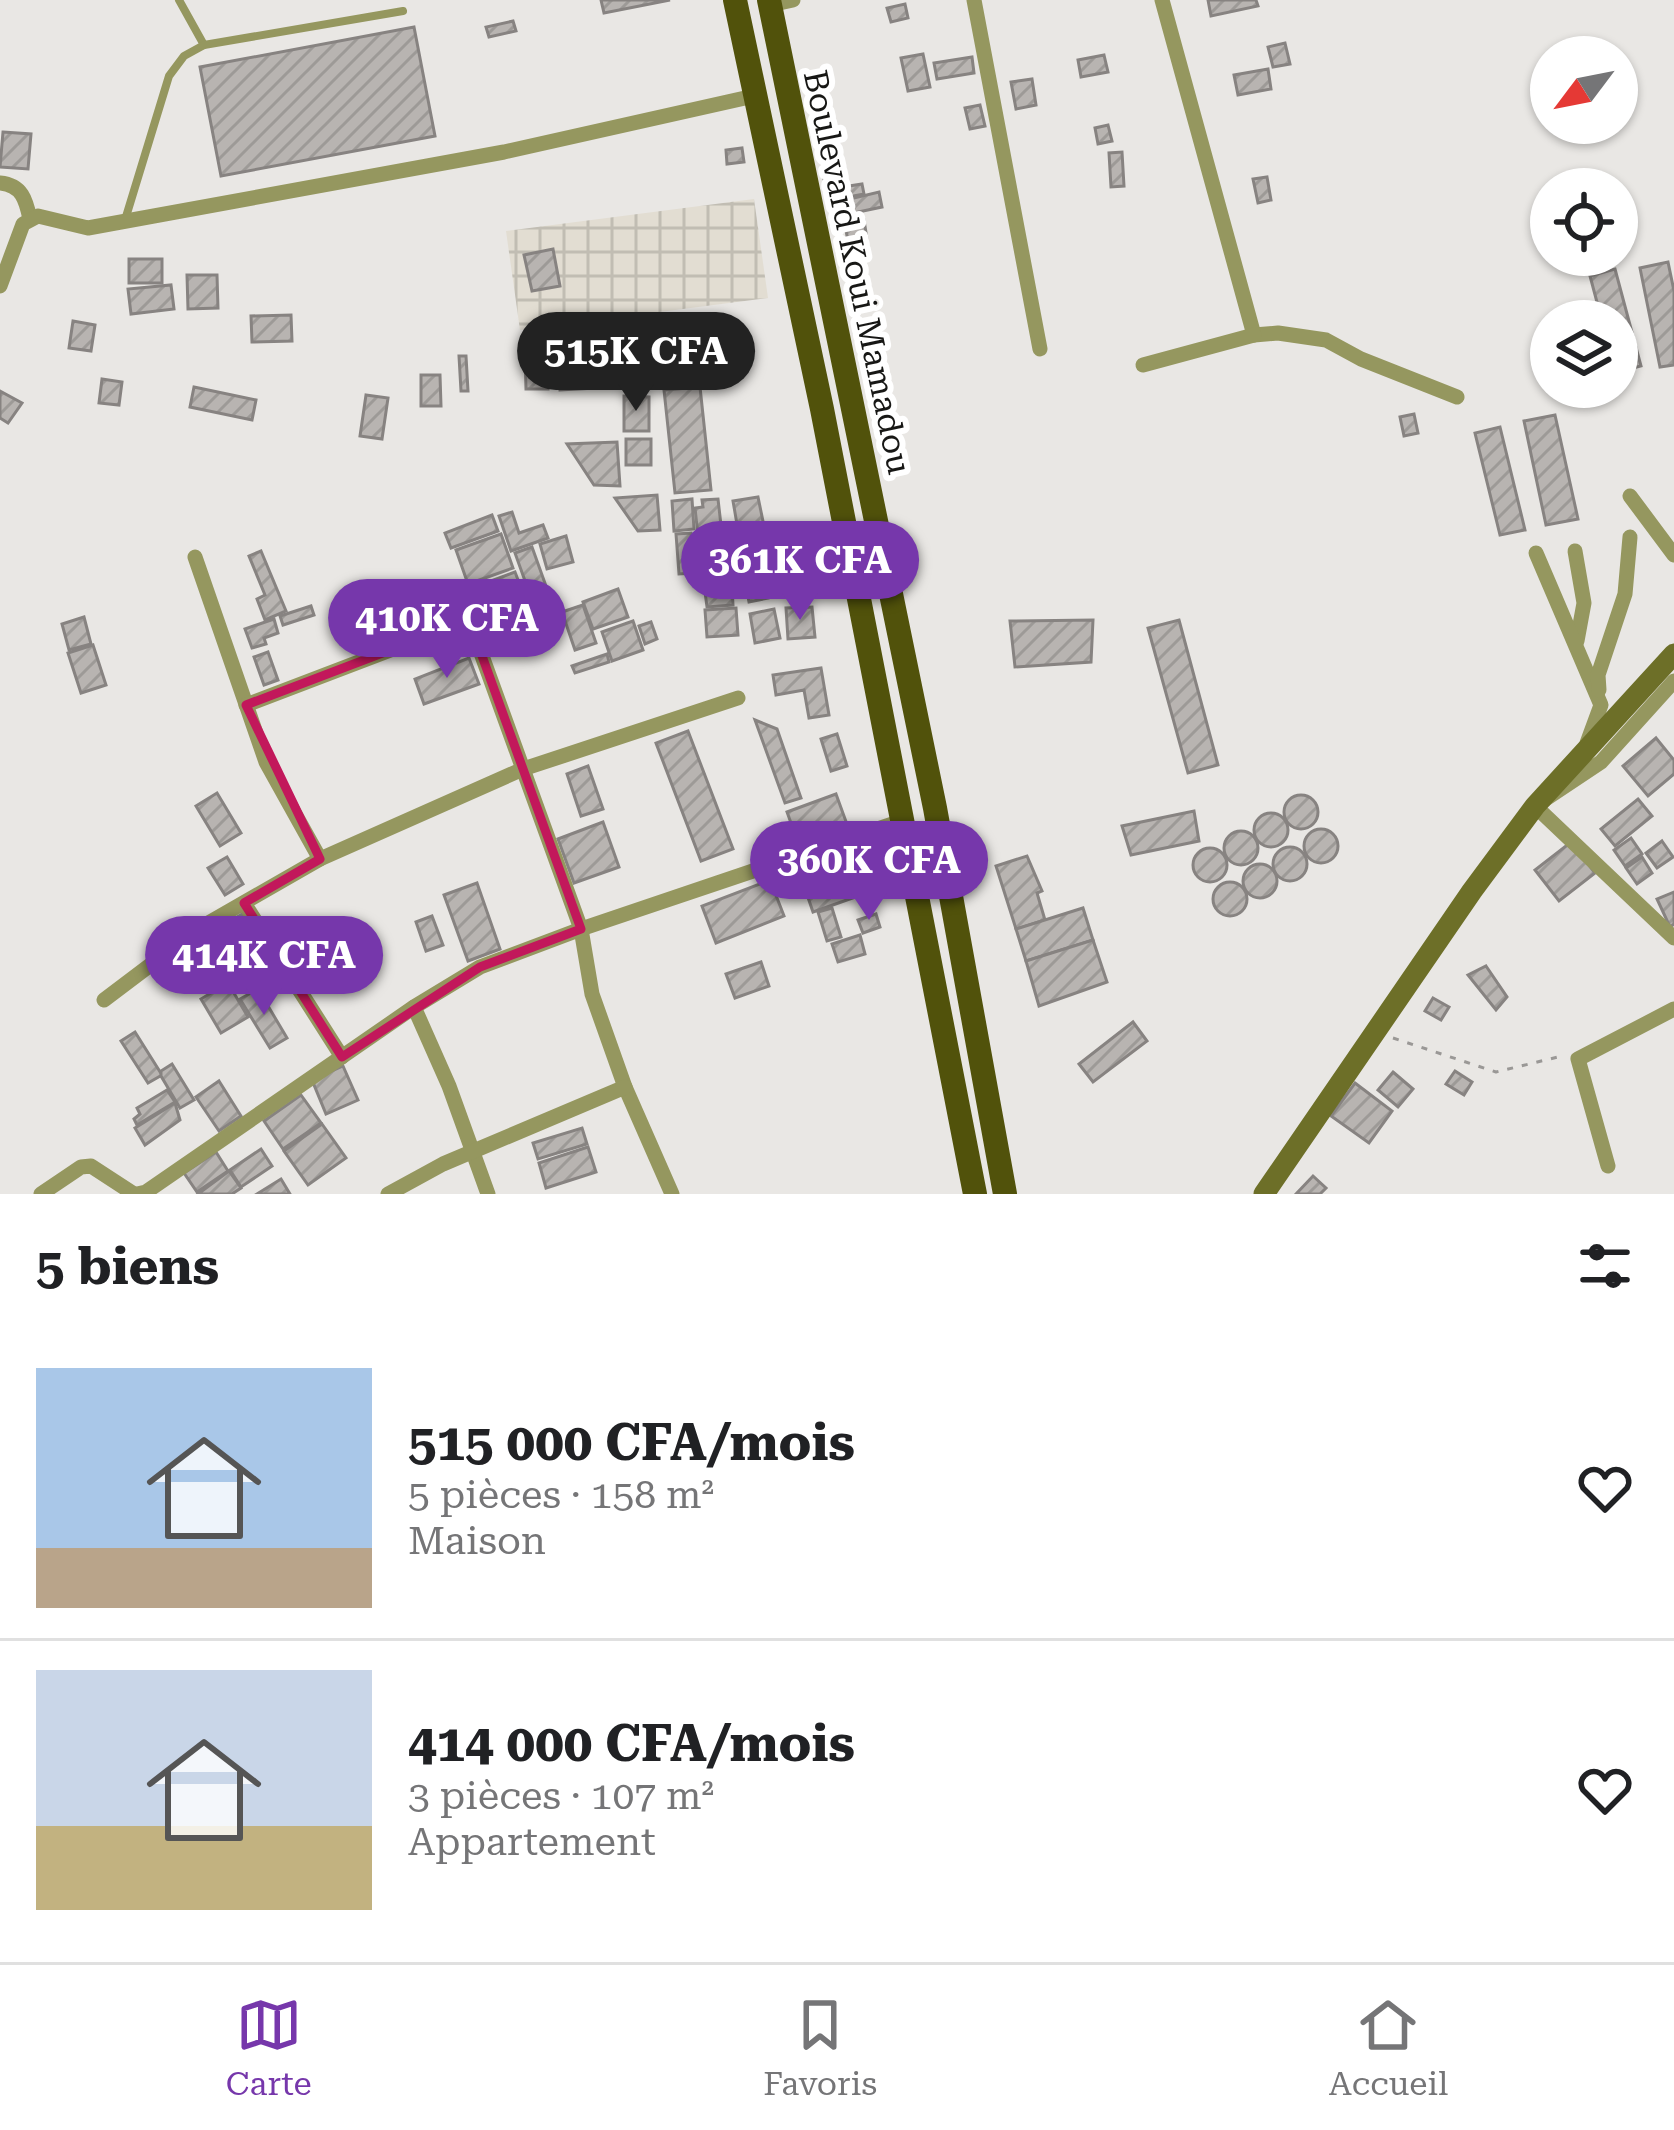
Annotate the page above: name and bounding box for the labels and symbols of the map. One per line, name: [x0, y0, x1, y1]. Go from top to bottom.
north arrow: [1530, 36, 1638, 144]
street label: Boulevard Koui Mamadou: [796, 67, 919, 478]
pin: 515K CFA: [512, 312, 760, 414]
pin: 361K CFA: [676, 521, 924, 623]
pin: 410K CFA: [323, 579, 571, 681]
pin: 360K CFA: [745, 821, 993, 923]
pin: 414K CFA: [140, 916, 388, 1018]

